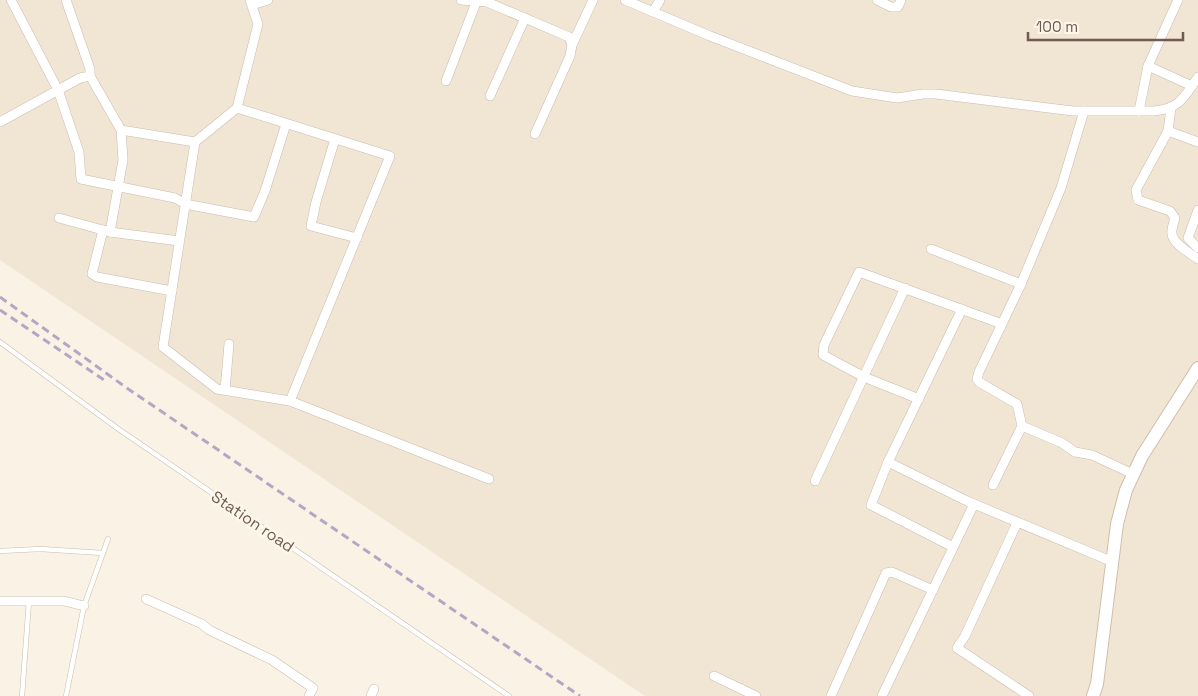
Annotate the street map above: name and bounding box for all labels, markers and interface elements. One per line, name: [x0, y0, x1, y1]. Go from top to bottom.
scale bar: [1028, 10, 1183, 42]
text: 100 m: [1036, 17, 1078, 36]
street label: Station road: [207, 486, 298, 557]

